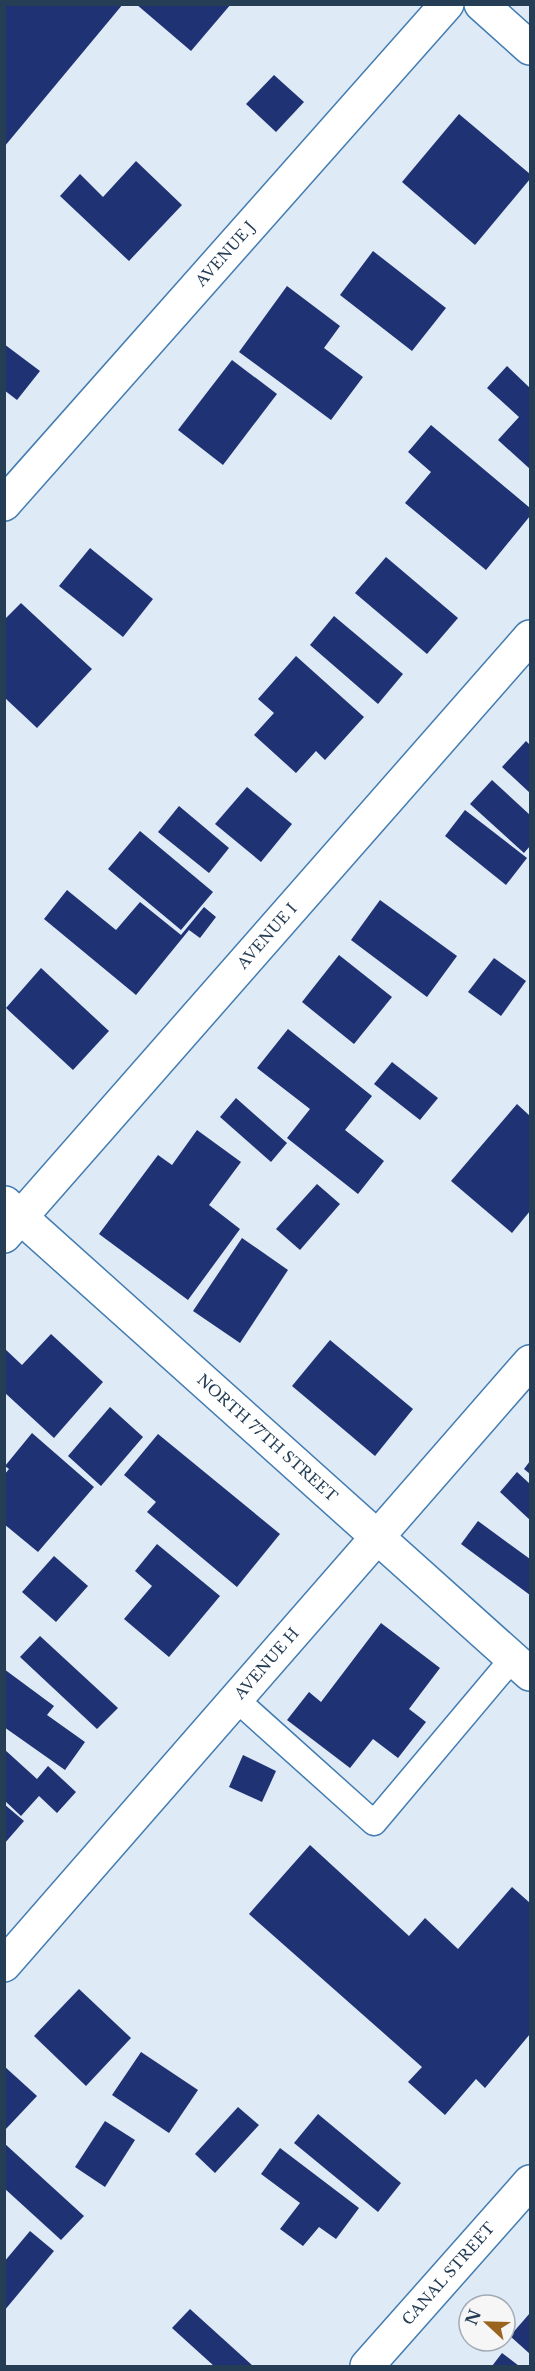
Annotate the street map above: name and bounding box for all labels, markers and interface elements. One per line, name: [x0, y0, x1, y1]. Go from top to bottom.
street label: AVENUE J: [191, 217, 259, 291]
street label: AVENUE I: [232, 899, 301, 973]
street label: NORTH 77TH STREET: [193, 1370, 341, 1506]
street label: AVENUE H: [230, 1624, 303, 1704]
street label: CANAL STREET: [398, 2219, 500, 2329]
north arrow: [457, 2293, 517, 2353]

